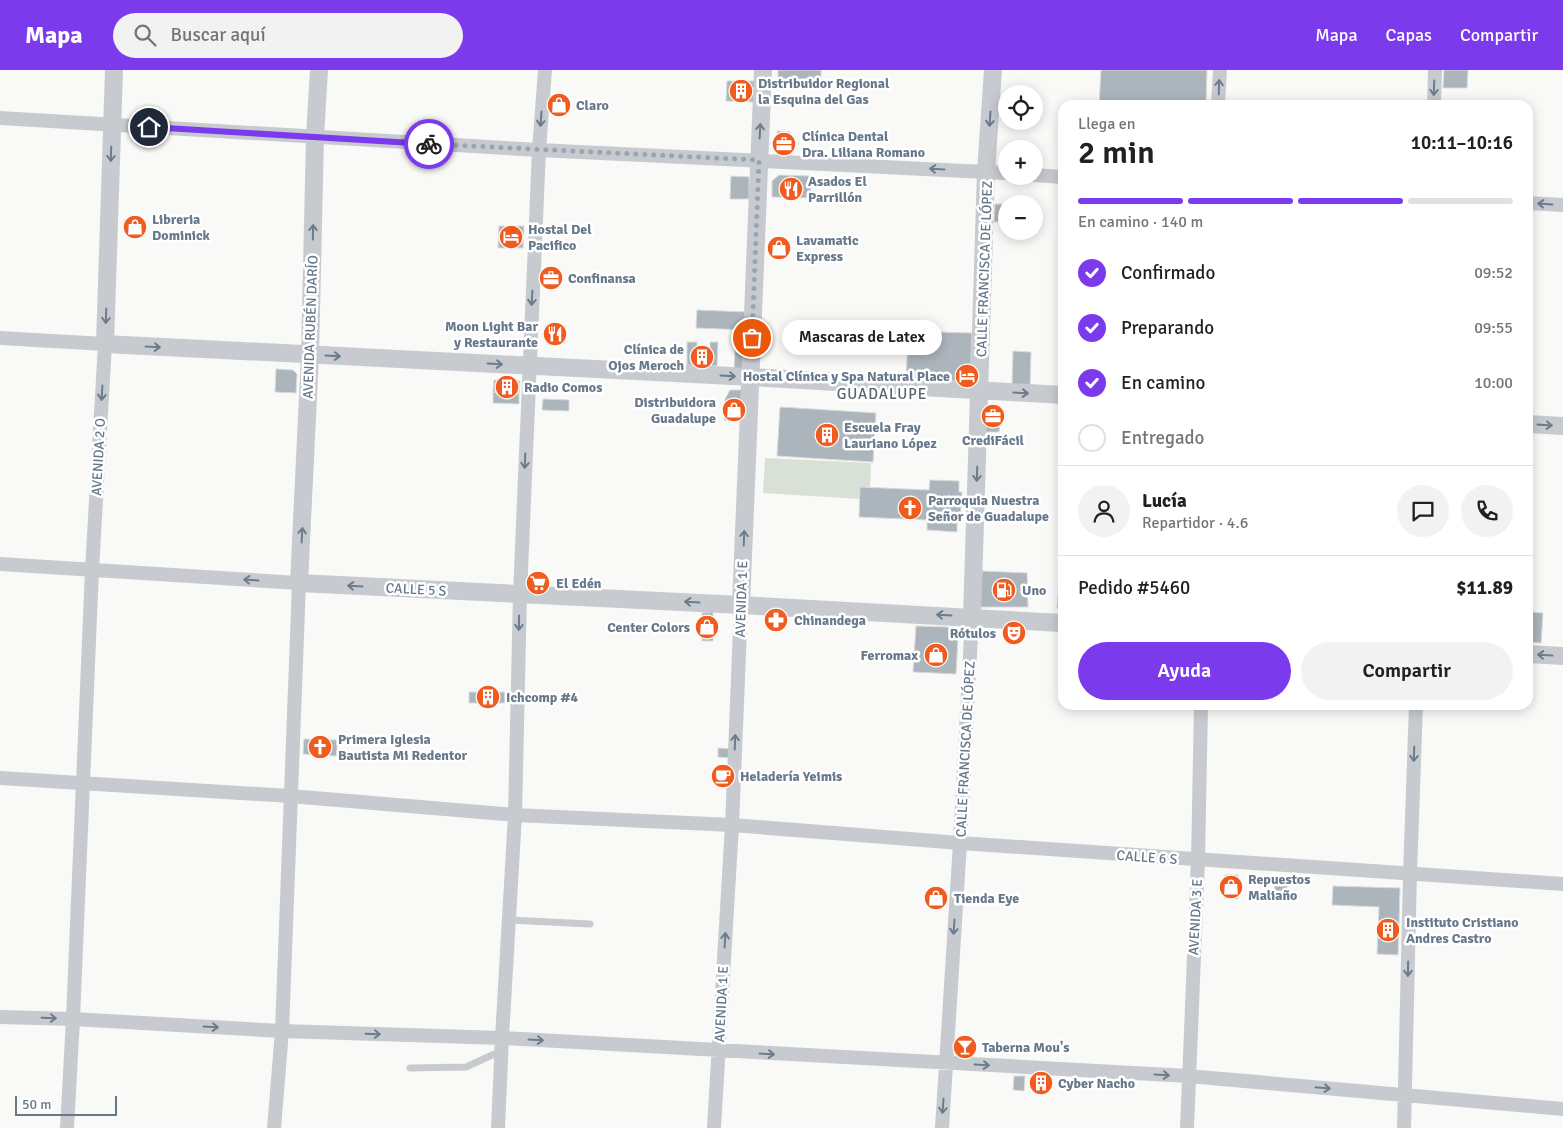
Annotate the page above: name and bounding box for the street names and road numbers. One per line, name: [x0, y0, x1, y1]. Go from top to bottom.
street label: CALLE FRANCISCA DE LÓPEZ: [973, 180, 996, 357]
street label: AVENIDA RUBÉN DARÍO: [299, 255, 322, 399]
street label: AVENIDA 2 O: [88, 418, 109, 496]
street label: AVENIDA 1 E: [732, 560, 751, 638]
street label: CALLE 5 S: [385, 579, 447, 600]
street label: CALLE FRANCISCA DE LÓPEZ: [952, 660, 979, 838]
street label: CALLE 6 S: [1116, 847, 1178, 868]
street label: AVENIDA 3 E: [1185, 878, 1206, 956]
street label: AVENIDA 1 E: [711, 965, 732, 1043]

